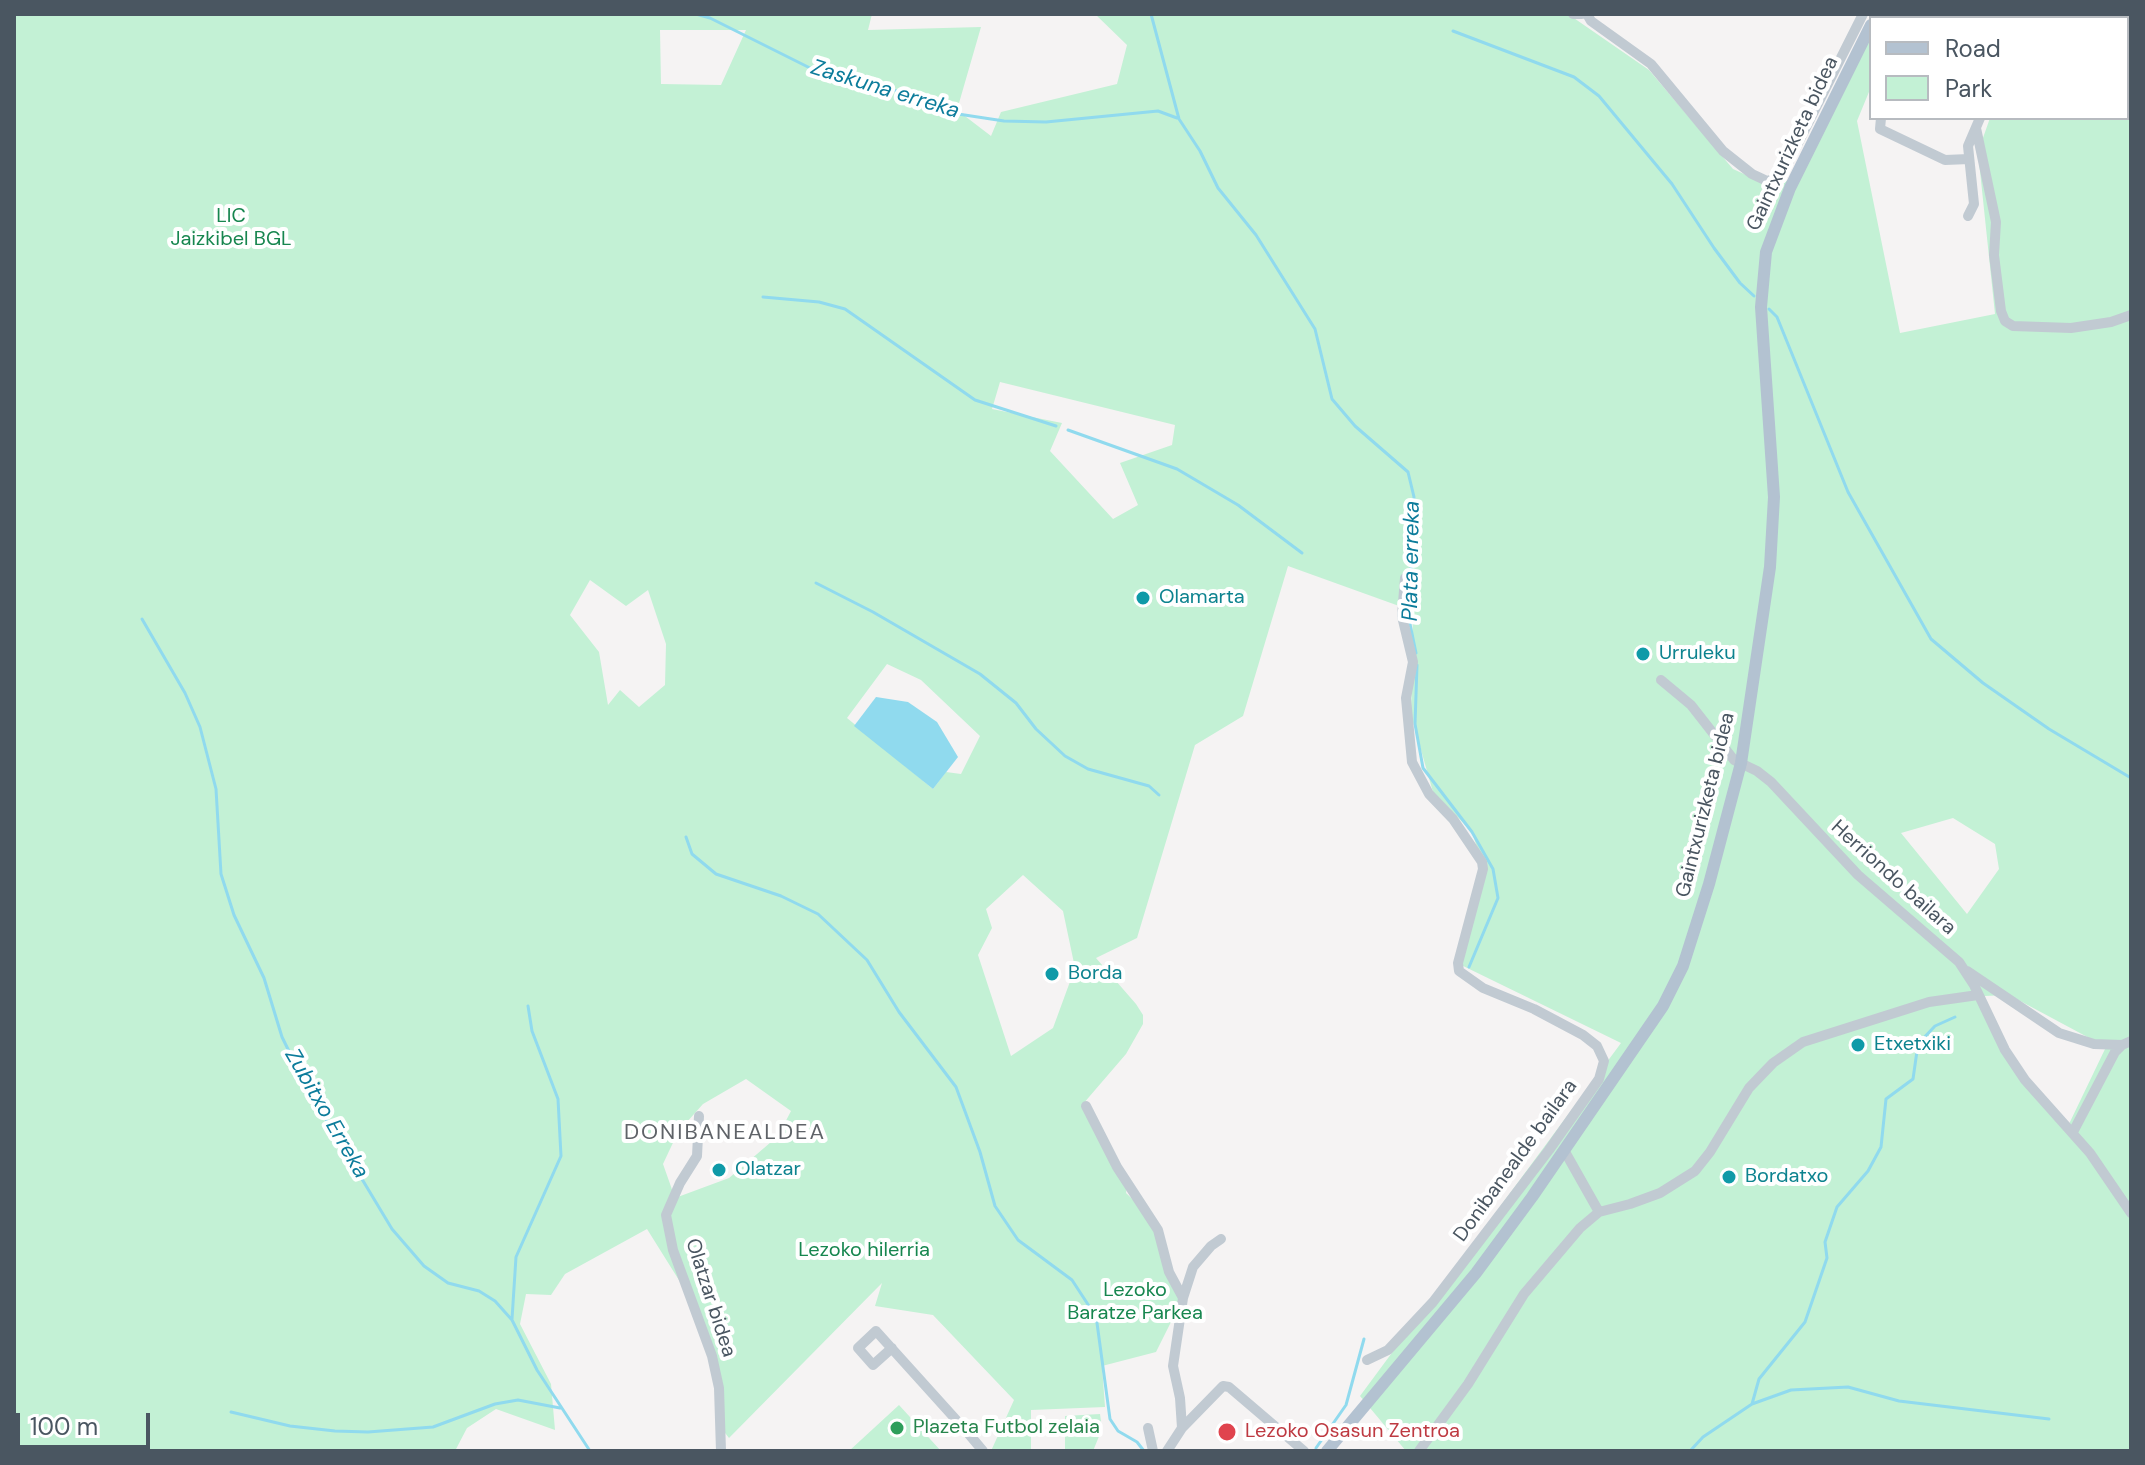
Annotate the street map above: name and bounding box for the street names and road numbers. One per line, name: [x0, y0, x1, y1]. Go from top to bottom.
street label: Gaintxurizketa bidea: [1742, 53, 1844, 235]
street label: Gaintxurizketa bidea: [1671, 710, 1741, 900]
street label: Herriondo bailara: [1826, 816, 1960, 940]
street label: Donibanealde bailara: [1449, 1075, 1583, 1247]
street label: Olatzar bidea: [680, 1236, 740, 1360]

